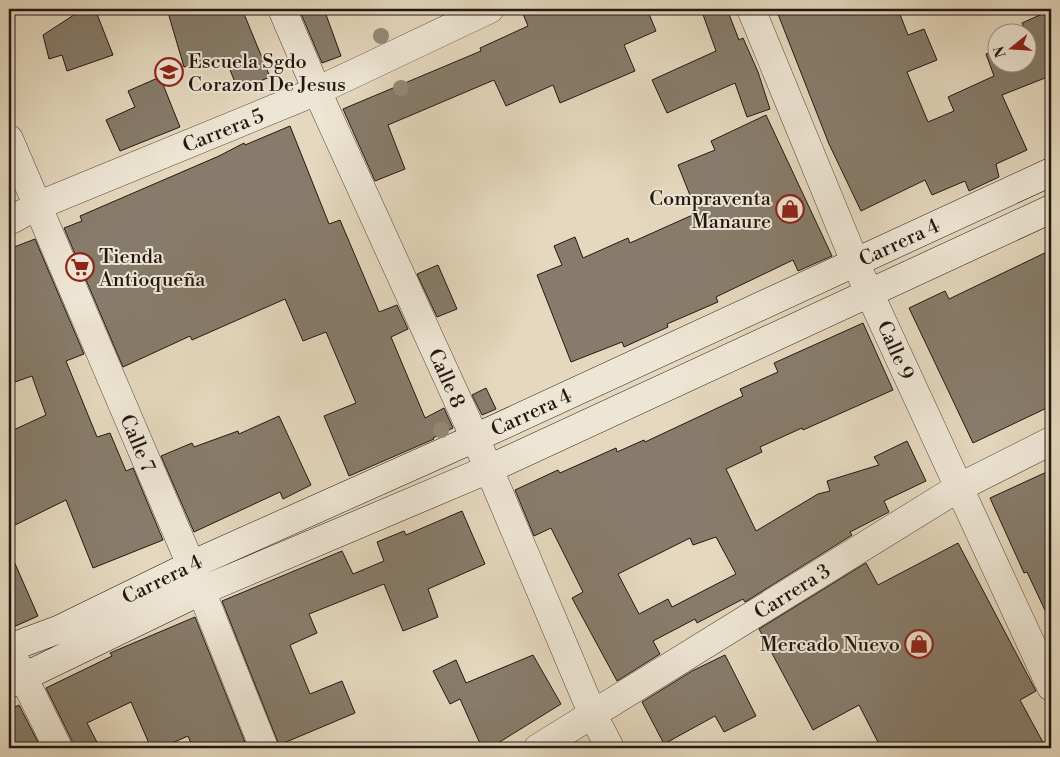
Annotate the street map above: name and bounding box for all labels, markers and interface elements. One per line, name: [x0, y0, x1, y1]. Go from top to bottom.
north arrow: [988, 22, 1038, 72]
text: N: [990, 44, 1011, 59]
place label: Escuela Sgdo Corazon De Jesus: [188, 50, 346, 98]
school or university icon: Escuela Sgdo Corazon De Jesus: [154, 57, 184, 87]
street label: Carrera 5: [179, 104, 268, 159]
place label: Compraventa Manaure: [649, 187, 772, 235]
shop icon: Compraventa Manaure: [775, 194, 805, 224]
street label: Carrera 4: [855, 214, 944, 273]
place label: Tienda Antioqueña: [98, 245, 206, 293]
supermarket icon: Tienda Antioqueña: [65, 252, 95, 282]
street label: Calle 9: [871, 317, 919, 384]
street label: Calle 8: [422, 345, 470, 412]
street label: Carrera 4: [487, 384, 576, 443]
street label: Calle 7: [113, 411, 160, 476]
street label: Carrera 4: [118, 550, 207, 610]
street label: Carrera 3: [750, 559, 836, 625]
shop icon: Mercado Nuevo: [904, 629, 934, 659]
place label: Mercado Nuevo: [760, 633, 900, 658]

